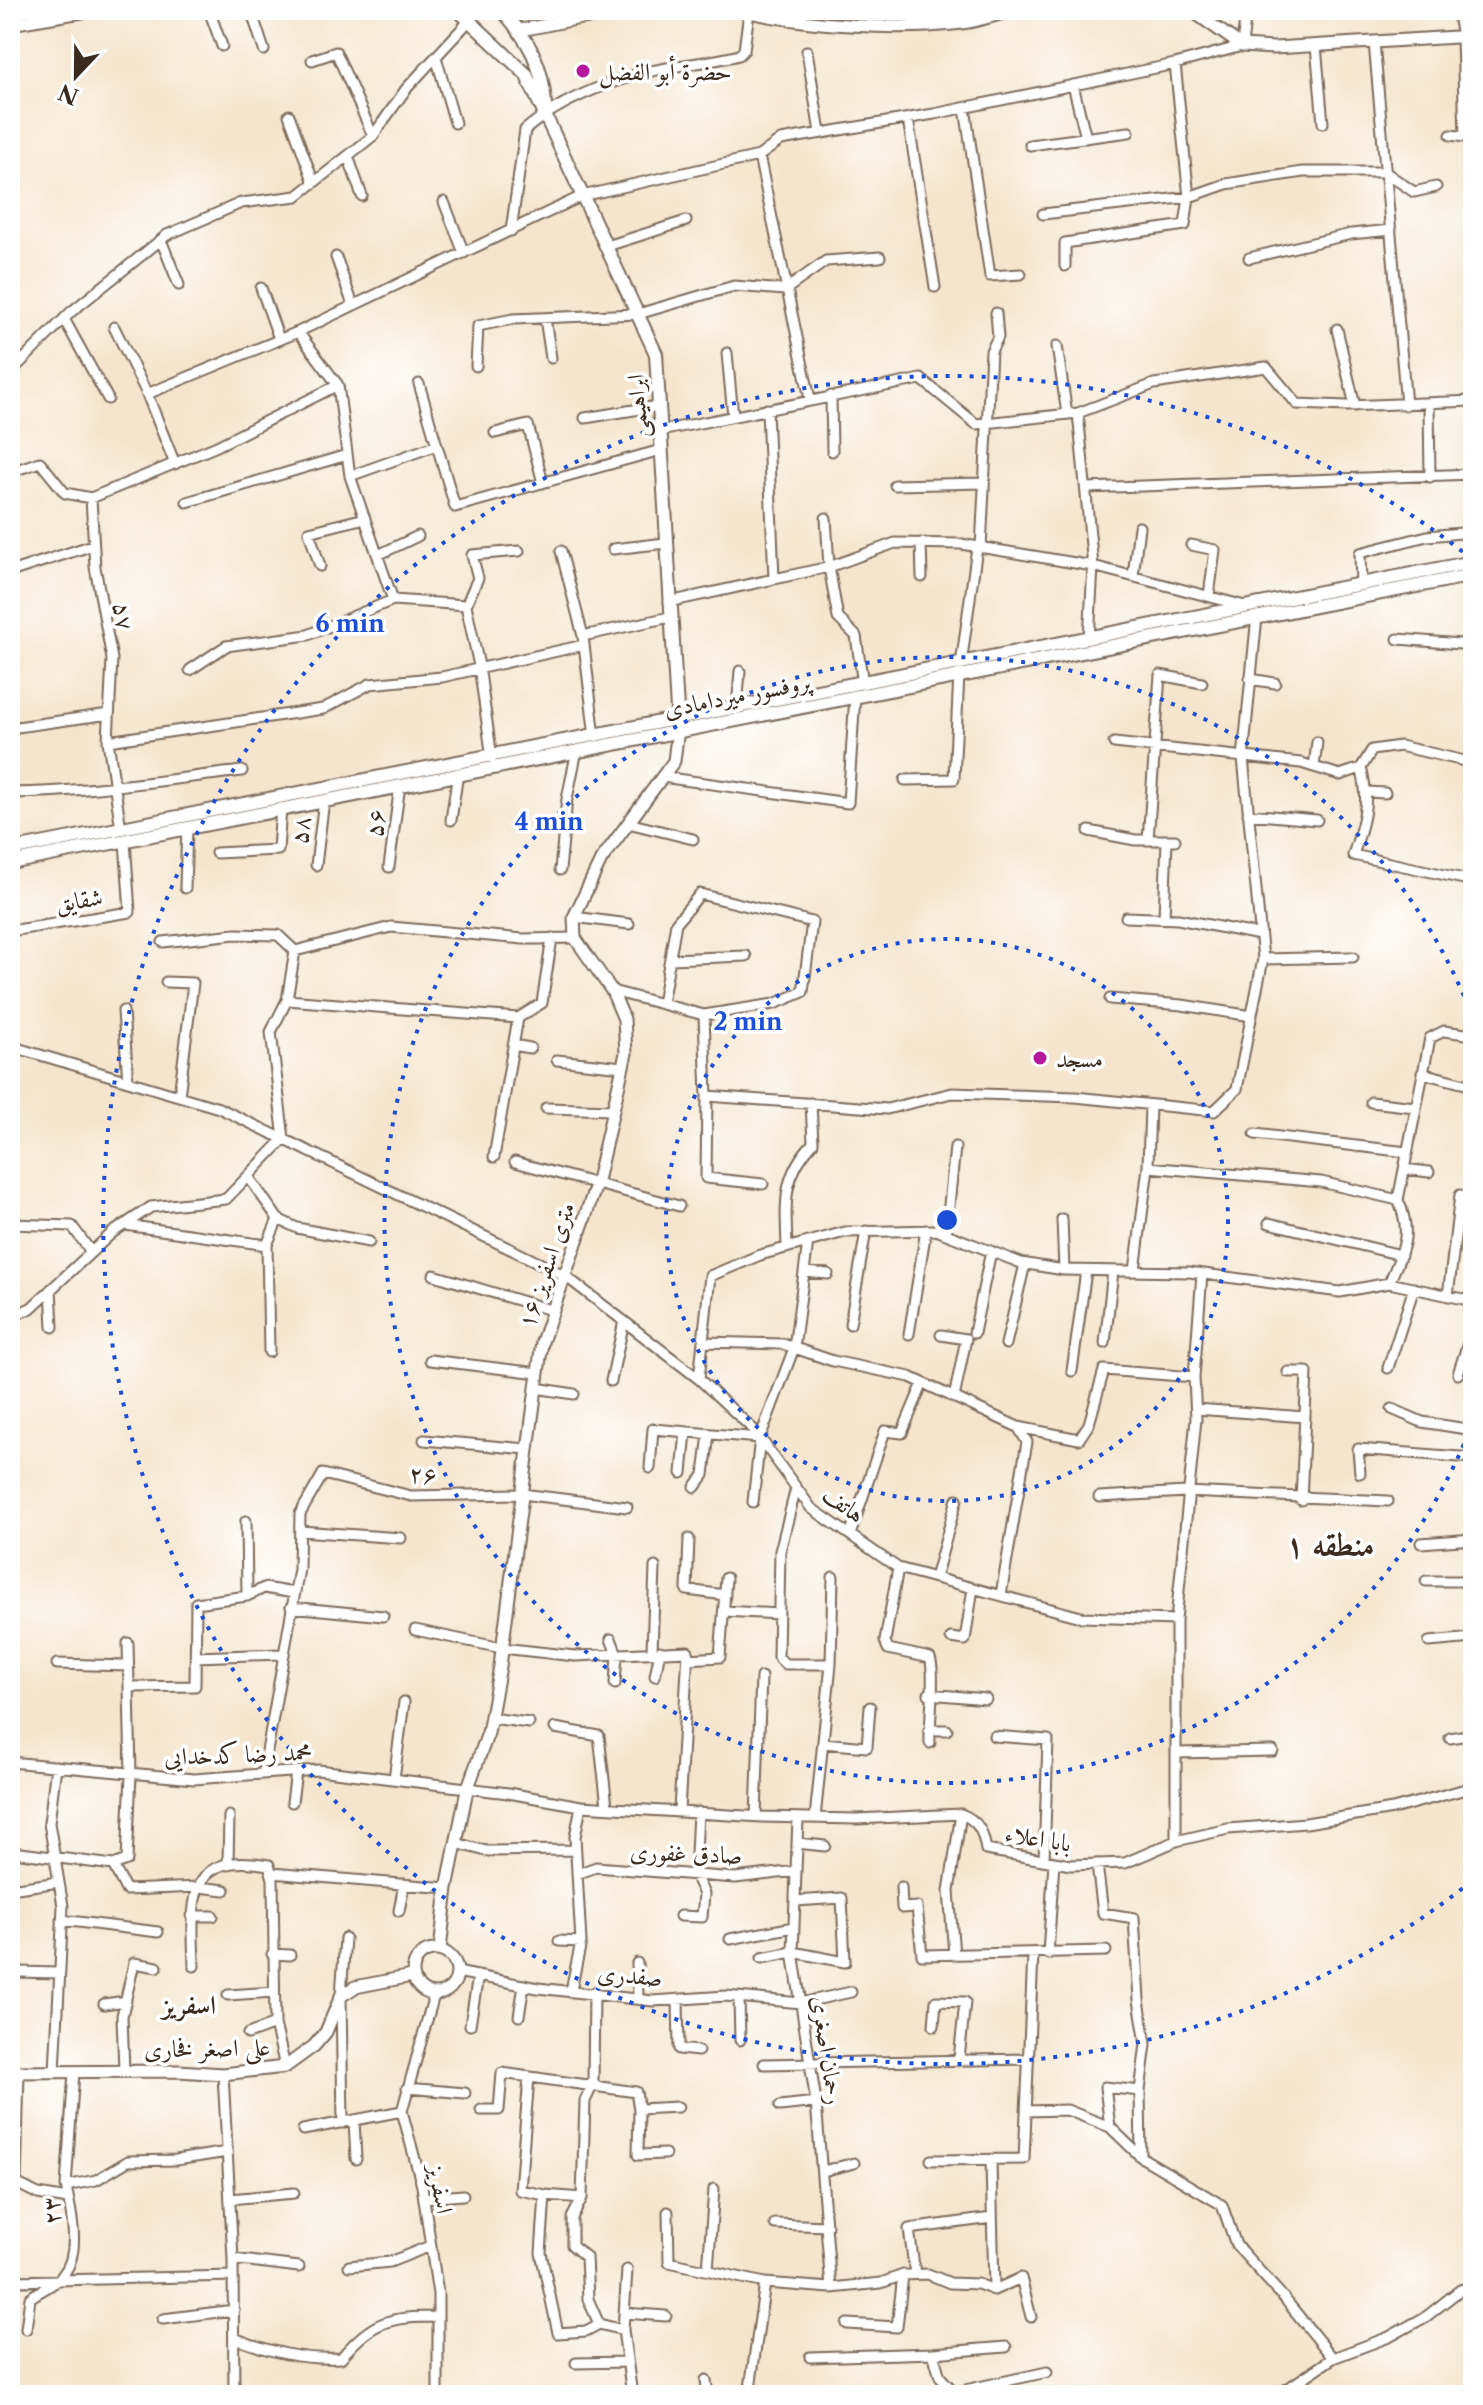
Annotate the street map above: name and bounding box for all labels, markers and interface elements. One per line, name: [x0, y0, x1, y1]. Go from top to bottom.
north arrow: [36, 36, 116, 116]
place label: حضرة أبو الفضل: [599, 55, 732, 89]
marker: حضرة أبو الفضل: [574, 62, 592, 80]
text: N: [55, 78, 83, 110]
street label: ابراهیمی: [621, 373, 656, 439]
street label: ۵۷: [107, 600, 141, 632]
text: 6 min: [315, 609, 385, 638]
street label: پروفسور میردامادی: [661, 666, 816, 725]
street label: ۵۶: [359, 807, 391, 839]
text: 4 min: [514, 807, 584, 836]
street label: ۵۸: [284, 814, 316, 846]
street label: شقایق: [53, 882, 105, 919]
text: 2 min: [713, 1007, 783, 1036]
place label: مسجد: [1056, 1044, 1103, 1073]
marker: مسجد: [1031, 1049, 1049, 1067]
street label: ۱۶ متری اسفریز: [511, 1198, 582, 1332]
centre of rings: [933, 1206, 961, 1234]
street label: ۲۶: [408, 1459, 438, 1489]
street label: هاتف: [817, 1479, 871, 1529]
district label: منطقه ۱: [1286, 1525, 1374, 1564]
street label: محمد رضا کدخدایی: [164, 1737, 312, 1772]
street label: بابا اعلاء: [1003, 1818, 1073, 1858]
street label: صادق غفوری: [629, 1837, 743, 1870]
street label: صفدری: [596, 1958, 664, 1992]
district label: اسفریز: [159, 1989, 216, 2022]
street label: رحمان اصغری: [805, 1994, 850, 2107]
street label: علی اصغر فخاری: [144, 2032, 270, 2067]
street label: اسفریز: [421, 2159, 460, 2216]
street label: ۲۳: [36, 2196, 66, 2226]

